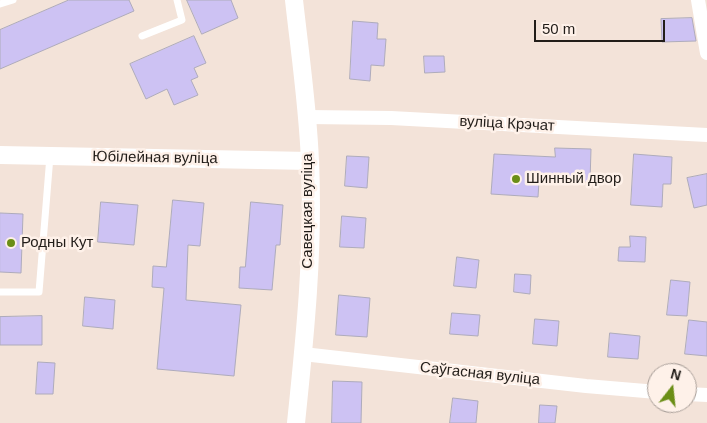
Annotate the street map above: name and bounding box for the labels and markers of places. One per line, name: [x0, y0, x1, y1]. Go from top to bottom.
place label: Шинный двор: [526, 170, 621, 188]
marker: Шинный двор: [510, 173, 522, 185]
place label: Родны Кут: [21, 234, 93, 252]
marker: Родны Кут: [5, 237, 17, 249]

